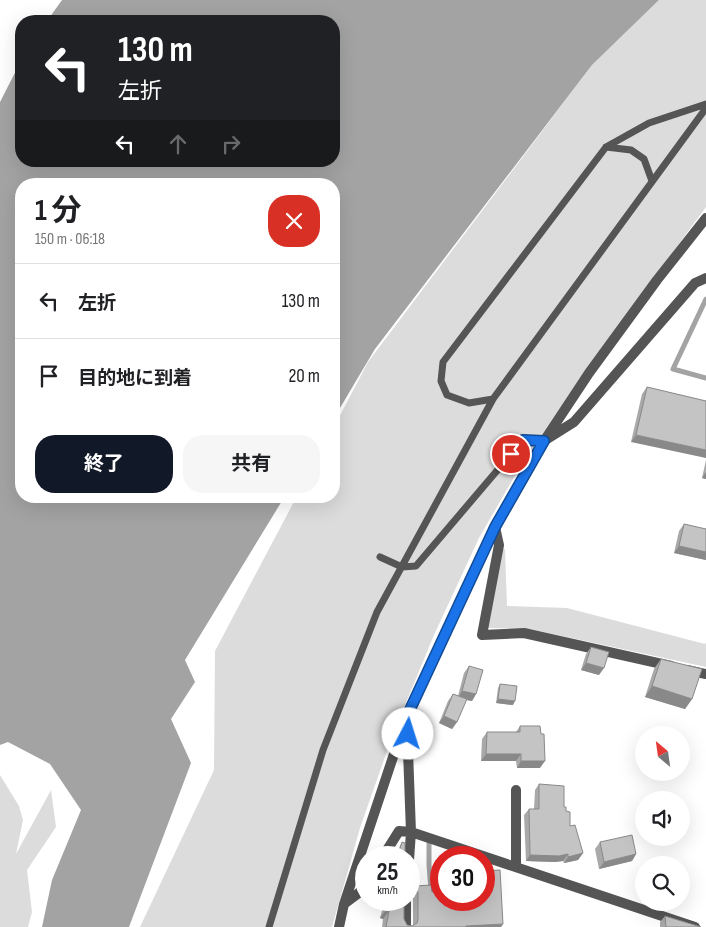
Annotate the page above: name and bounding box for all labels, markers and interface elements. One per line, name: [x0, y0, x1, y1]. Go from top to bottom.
text: 130 m: [118, 29, 193, 72]
icon: left: [35, 35, 100, 100]
text: 左折: [118, 78, 162, 105]
icon: left: [111, 130, 139, 158]
icon: ahead: [164, 130, 192, 158]
icon: right: [217, 130, 245, 158]
text: 1 分: [35, 193, 81, 229]
button: close: [268, 195, 320, 247]
text: 150 m · 06:18: [35, 230, 105, 249]
icon: left: [35, 287, 63, 315]
text: 130 m: [282, 290, 320, 313]
text: 左折: [78, 292, 116, 315]
icon: arrive: [35, 362, 63, 390]
text: 20 m: [288, 365, 320, 388]
text: 目的地に到着: [78, 367, 192, 390]
pin: [490, 433, 532, 475]
button: 終了: [35, 435, 173, 493]
button: 共有: [183, 435, 320, 493]
icon: arrive: [497, 440, 525, 468]
position arrow: [381, 707, 433, 759]
north arrow: [635, 726, 690, 781]
map controls: [635, 726, 690, 911]
button: sound: [635, 791, 690, 846]
speed limit sign: 30: [430, 846, 495, 911]
button: search: [635, 856, 690, 911]
text: 25: [377, 857, 398, 888]
text: km/h: [377, 883, 398, 898]

